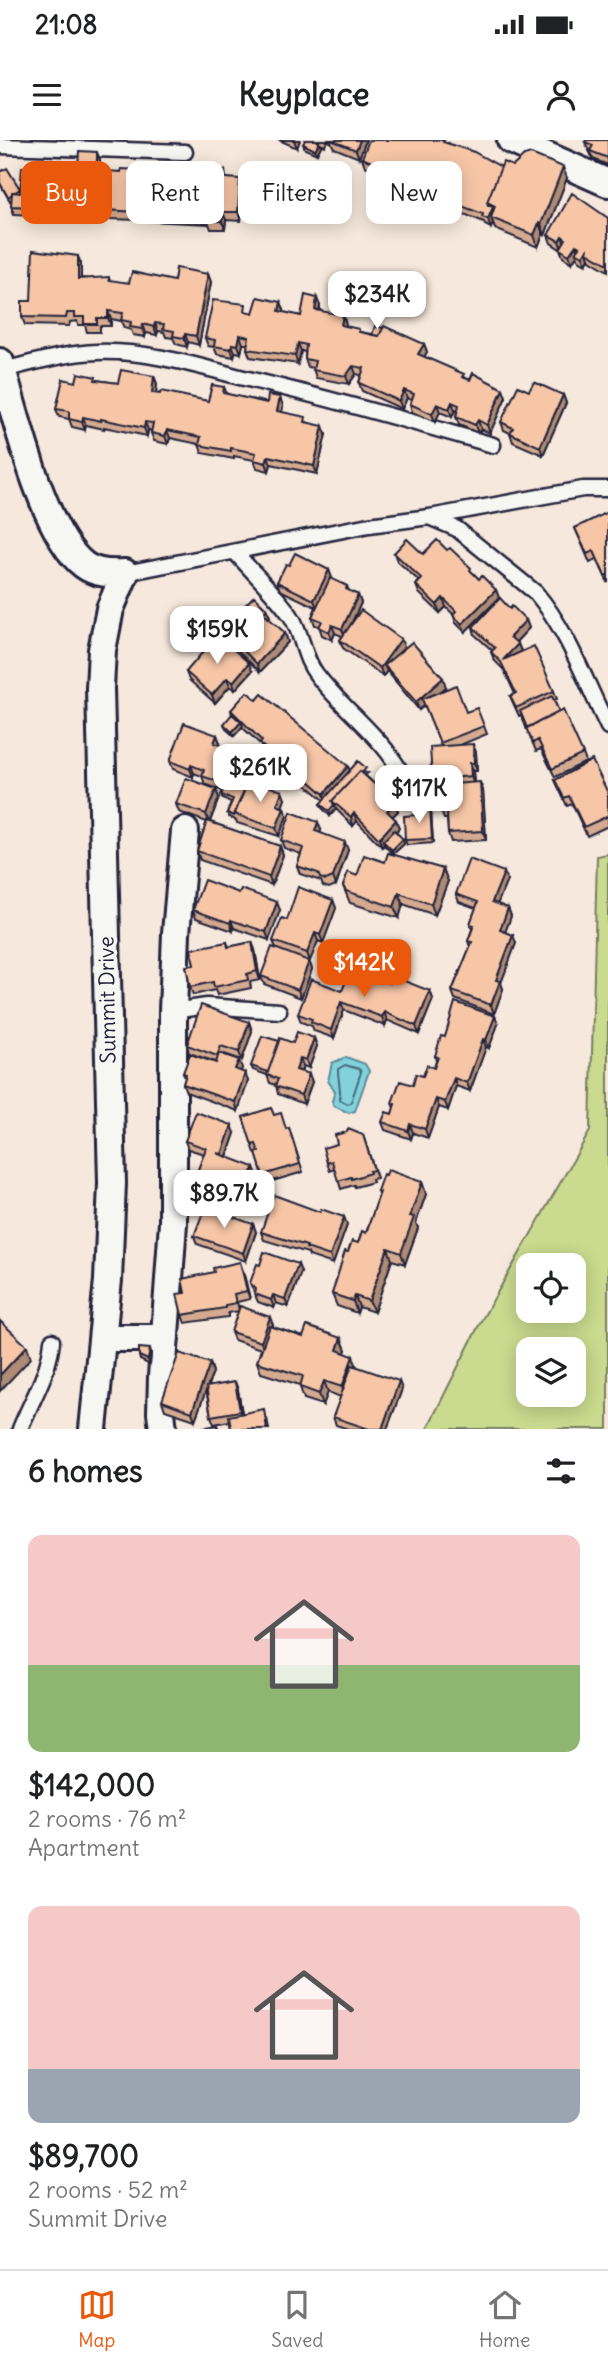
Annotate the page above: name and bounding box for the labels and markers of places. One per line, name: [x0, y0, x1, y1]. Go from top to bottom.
pin: $234K: [328, 272, 426, 331]
pin: $159K: [168, 606, 266, 666]
pin: $261K: [211, 744, 309, 804]
pin: $117K: [370, 766, 468, 825]
pin: $142K: [315, 940, 413, 999]
pin: $89.7K: [167, 1170, 281, 1230]

